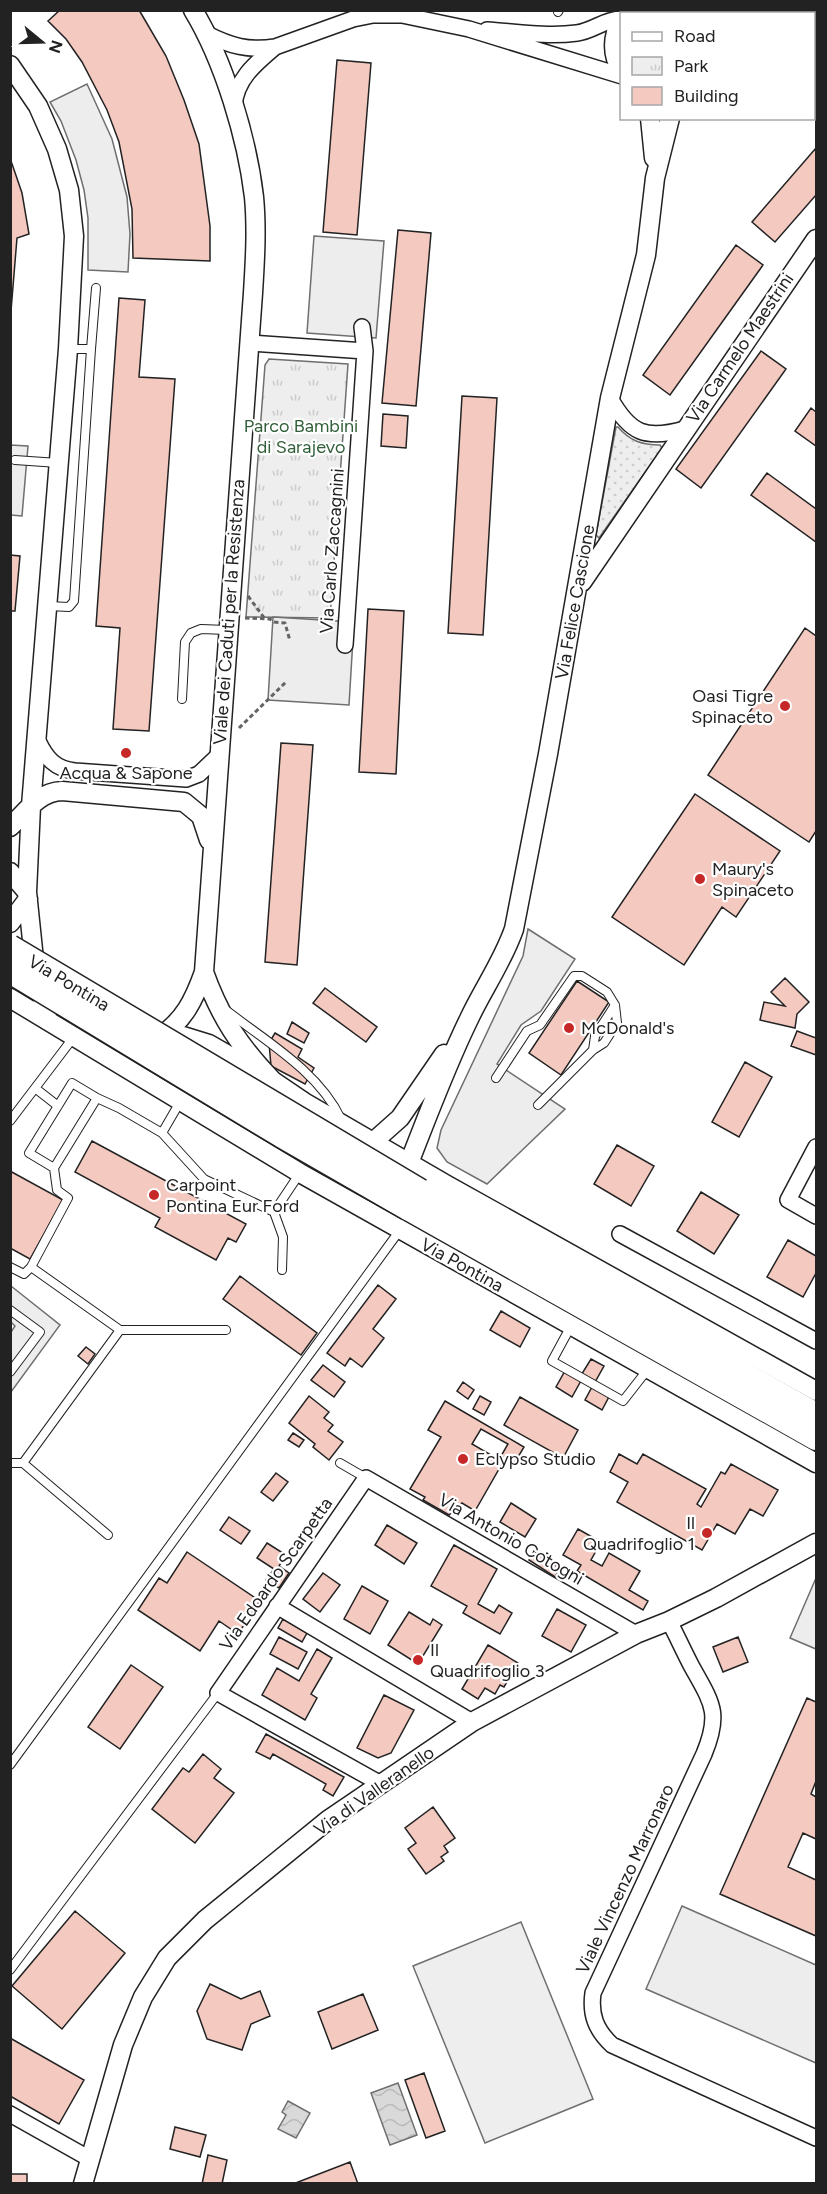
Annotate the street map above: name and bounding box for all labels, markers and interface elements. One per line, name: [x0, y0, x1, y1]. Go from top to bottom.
north arrow: [12, 12, 72, 72]
legend: [620, 12, 815, 120]
text: Road: [674, 25, 715, 47]
text: N: [45, 38, 67, 56]
text: Park: [674, 55, 709, 77]
text: Building: [674, 85, 739, 107]
street label: Via Carmelo Maestrini: [682, 269, 798, 427]
park label: Parco Bambini di Sarajevo: [244, 415, 358, 458]
street label: Via Carlo Zaccagnini: [315, 468, 349, 634]
street label: Viale dei Caduti per la Resistenza: [209, 478, 249, 746]
street label: Via Felice Cascione: [551, 523, 599, 681]
place label: Oasi Tigre Spinaceto: [691, 685, 773, 728]
marker: Oasi Tigre Spinaceto: [778, 699, 792, 713]
marker: Acqua & Sapone: [119, 746, 133, 760]
place label: Acqua & Sapone: [59, 762, 193, 784]
place label: Maury's Spinaceto: [712, 858, 794, 901]
marker: Maury's Spinaceto: [693, 872, 707, 886]
street label: Via Pontina: [24, 950, 114, 1016]
place label: McDonald's: [581, 1017, 675, 1039]
marker: McDonald's: [562, 1021, 576, 1035]
place label: Carpoint Pontina Eur Ford: [166, 1174, 299, 1217]
marker: Carpoint Pontina Eur Ford: [147, 1188, 161, 1202]
street label: Via Pontina: [417, 1233, 507, 1297]
place label: Eclypso Studio: [475, 1448, 596, 1470]
marker: Eclypso Studio: [456, 1452, 470, 1466]
street label: Via Antonio Cotogni: [434, 1488, 588, 1590]
street label: Via Edoardo Scarpetta: [215, 1493, 337, 1655]
place label: Il Quadrifoglio 1: [583, 1512, 695, 1555]
marker: Il Quadrifoglio 1: [700, 1526, 714, 1540]
place label: Il Quadrifoglio 3: [430, 1639, 544, 1682]
marker: Il Quadrifoglio 3: [411, 1653, 425, 1667]
street label: Via di Valleranello: [310, 1741, 438, 1841]
street label: Viale Vincenzo Marronaro: [571, 1781, 679, 1977]

